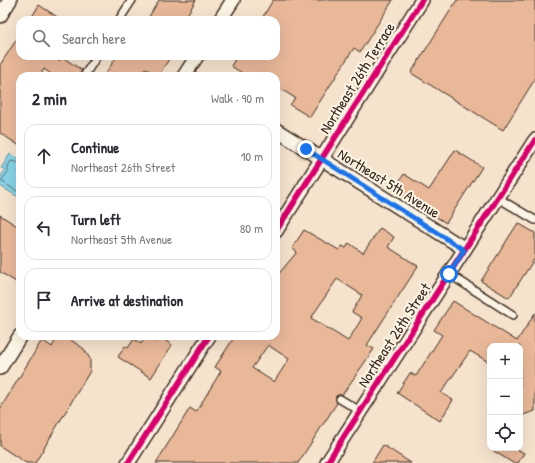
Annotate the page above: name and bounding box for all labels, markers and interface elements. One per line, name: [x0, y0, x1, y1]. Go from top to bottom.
search box: [16, 16, 280, 60]
street label: Northeast 26th Terrace: [314, 18, 400, 138]
icon: search: [30, 27, 52, 49]
text: Search here: [62, 28, 126, 49]
text: 2 min: [32, 87, 67, 110]
text: Walk · 90 m: [211, 89, 264, 107]
text: Continue: [71, 137, 119, 158]
route end: [297, 140, 315, 158]
street label: Northeast 5th Avenue: [334, 143, 444, 223]
icon: ahead: [33, 145, 55, 167]
text: 10 m: [241, 147, 263, 165]
text: Northeast 26th Street: [71, 158, 175, 176]
text: Turn left: [71, 209, 121, 230]
icon: left: [33, 217, 55, 239]
text: 80 m: [240, 219, 263, 237]
text: Northeast 5th Avenue: [71, 230, 172, 248]
route start: [440, 265, 458, 283]
street label: Northeast 26th Street: [352, 278, 436, 391]
icon: arrive: [33, 289, 55, 311]
text: Arrive at destination: [71, 290, 183, 311]
map controls: [487, 343, 523, 451]
button: +: [487, 343, 523, 379]
button: −: [487, 379, 523, 415]
button: locate: [487, 415, 523, 451]

